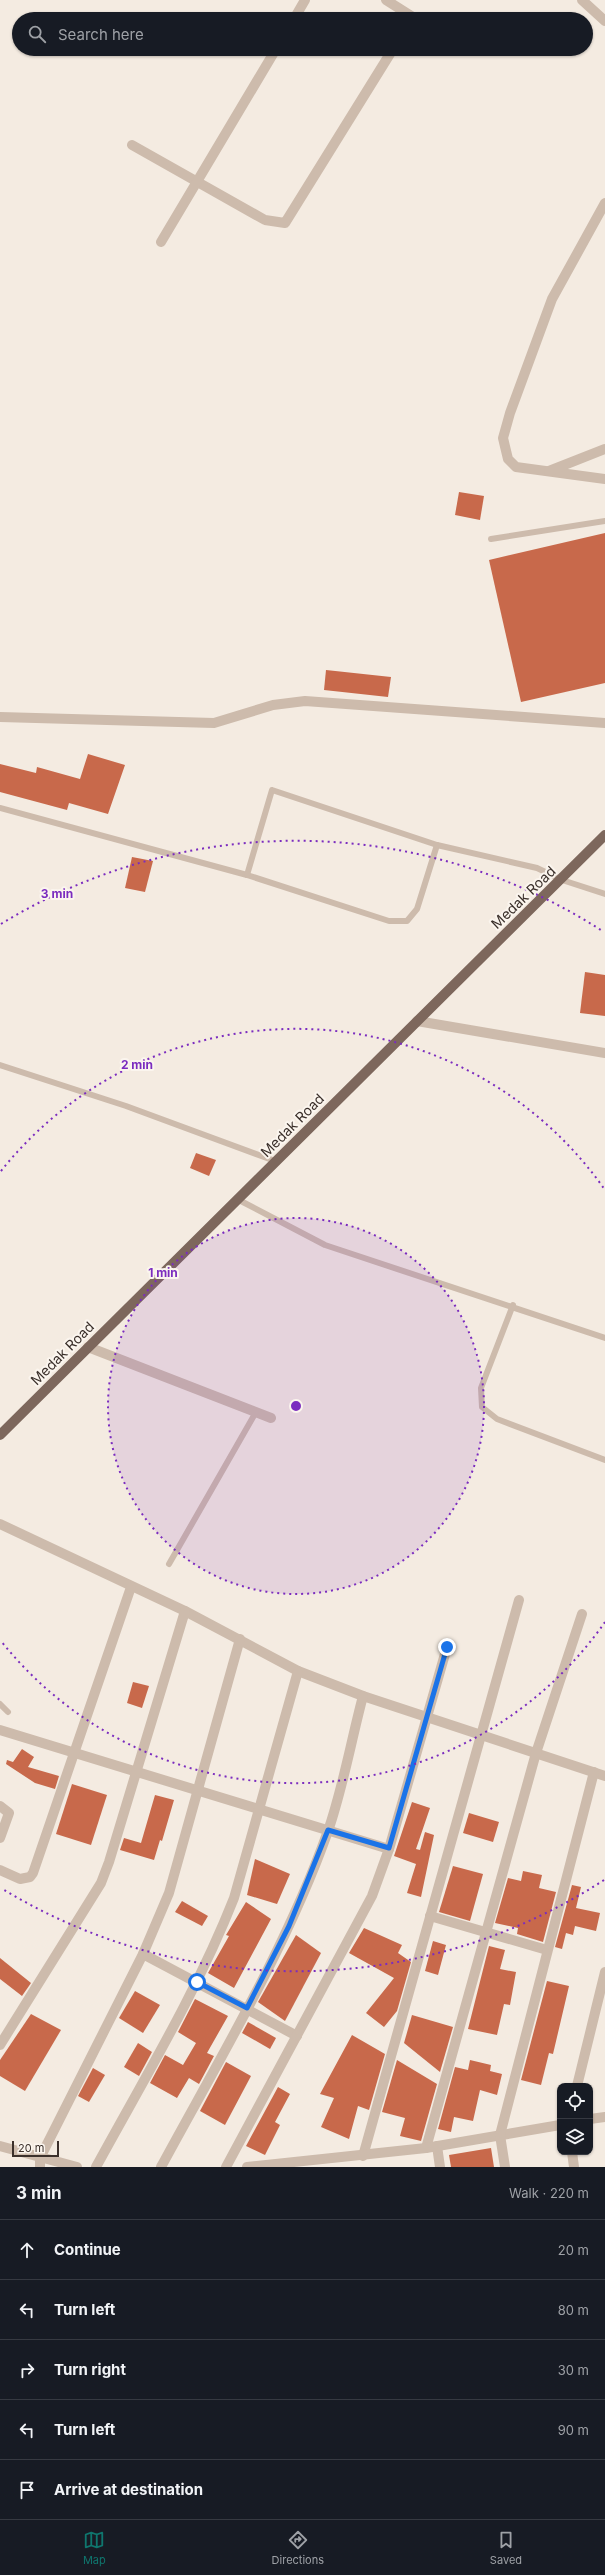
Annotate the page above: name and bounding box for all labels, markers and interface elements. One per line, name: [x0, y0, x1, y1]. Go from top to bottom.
search box: [12, 12, 593, 56]
icon: search: [26, 23, 48, 45]
text: Search here: [58, 25, 144, 44]
street label: Medak Road: [487, 862, 559, 932]
text: 3 min: [41, 886, 73, 901]
text: 2 min: [121, 1057, 153, 1072]
street label: Medak Road: [257, 1090, 327, 1160]
text: 1 min: [148, 1265, 178, 1280]
street label: Medak Road: [27, 1318, 97, 1388]
centre of rings: [289, 1399, 303, 1413]
route end: [438, 1638, 456, 1656]
route start: [188, 1973, 206, 1991]
map controls: [557, 2083, 593, 2155]
button: locate: [557, 2083, 593, 2119]
button: layers: [557, 2119, 593, 2155]
scale bar: [12, 2139, 59, 2158]
text: 20 m: [18, 2141, 44, 2155]
text: 3 min: [16, 2183, 62, 2203]
text: Walk · 220 m: [509, 2185, 589, 2201]
icon: ahead: [16, 2239, 38, 2261]
text: Continue: [54, 2240, 121, 2259]
text: 20 m: [558, 2242, 589, 2258]
icon: left: [16, 2299, 38, 2321]
text: Turn left: [54, 2300, 115, 2319]
text: 80 m: [558, 2302, 589, 2318]
icon: right: [16, 2359, 38, 2381]
text: Turn right: [54, 2360, 126, 2379]
text: 30 m: [558, 2362, 589, 2378]
icon: left: [16, 2419, 38, 2441]
text: Turn left: [54, 2420, 115, 2439]
text: 90 m: [558, 2422, 589, 2438]
icon: arrive: [16, 2479, 38, 2501]
text: Arrive at destination: [54, 2480, 203, 2499]
tab: Map: [83, 2529, 106, 2567]
tab: Directions: [272, 2529, 324, 2567]
tab: Saved: [490, 2529, 522, 2567]

